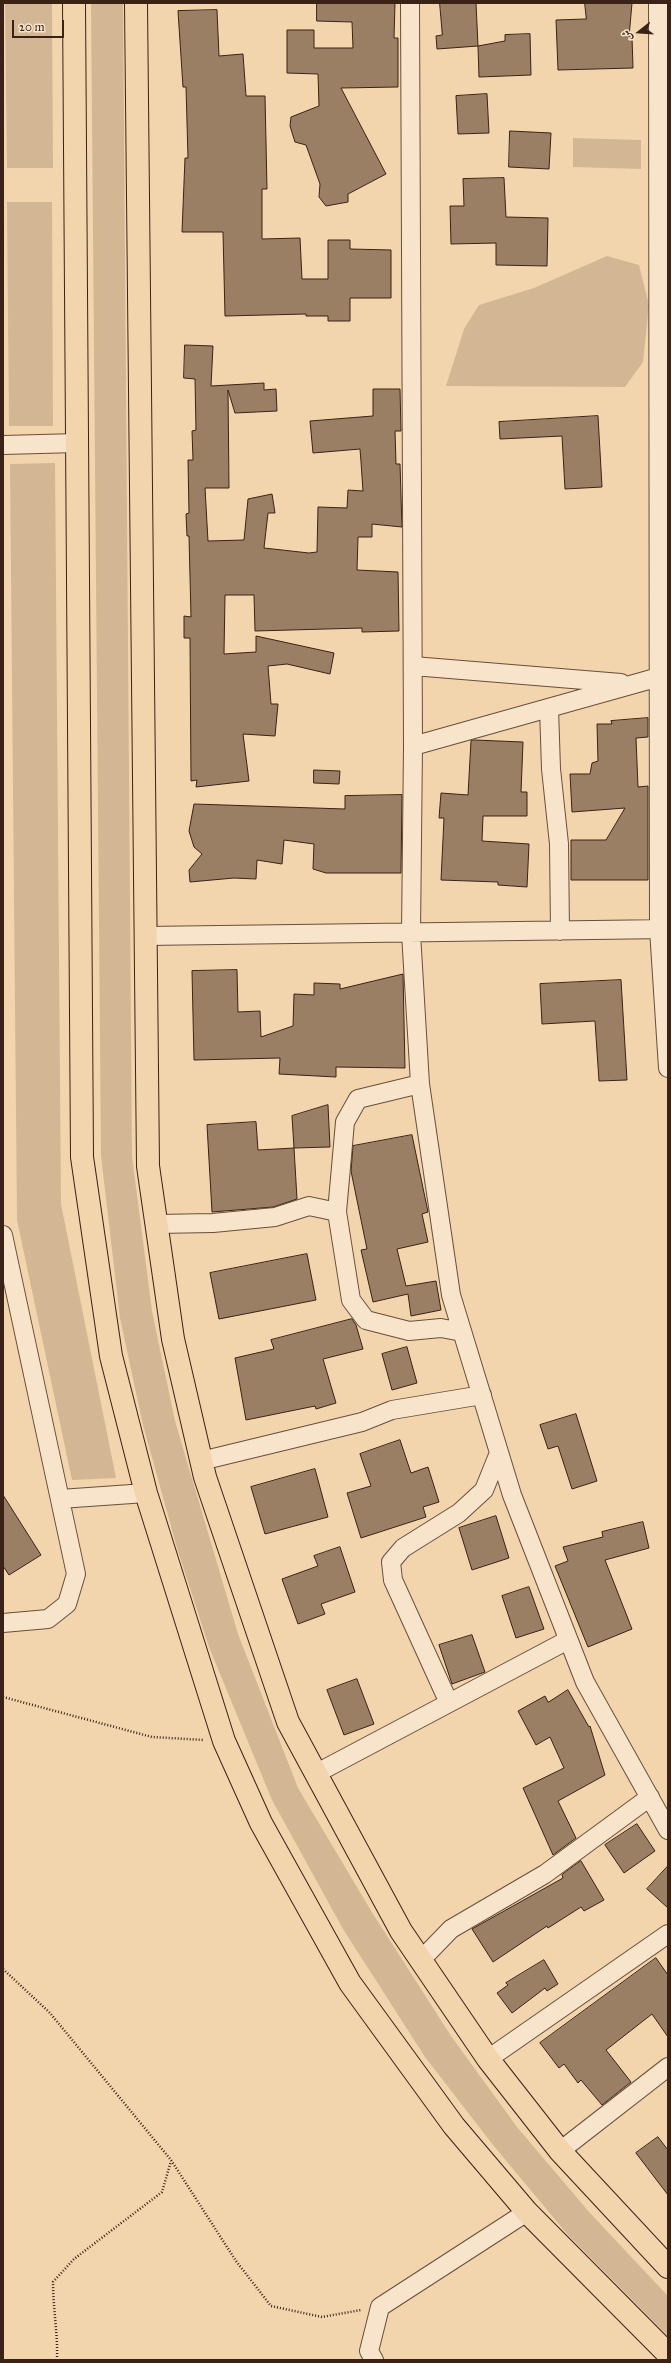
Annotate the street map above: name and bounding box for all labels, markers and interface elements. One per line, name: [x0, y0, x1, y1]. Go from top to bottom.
scale bar: [14, 12, 66, 38]
north arrow: [619, 12, 659, 52]
text: 20 m: [19, 20, 45, 34]
text: ش: [619, 29, 635, 43]

